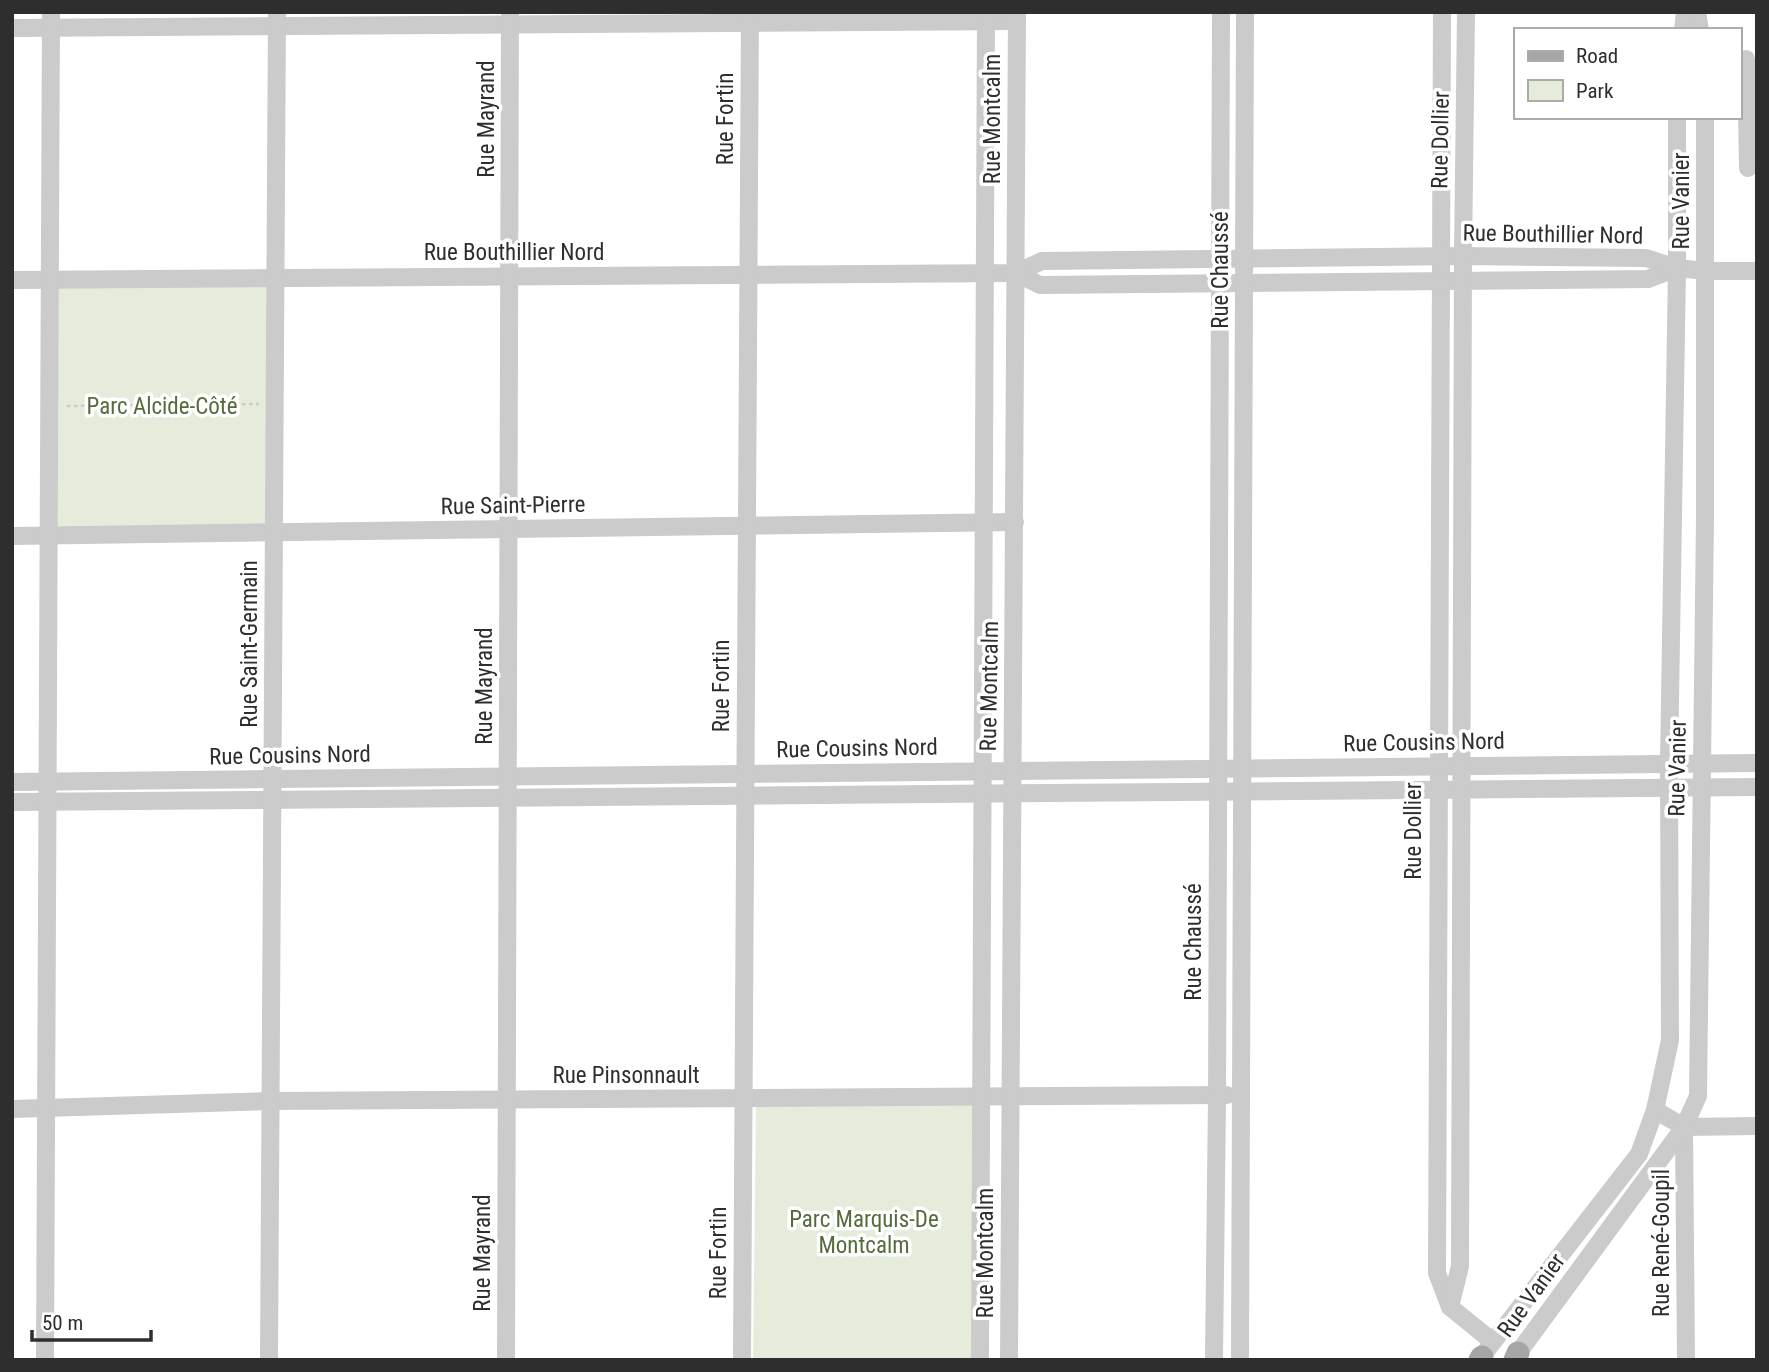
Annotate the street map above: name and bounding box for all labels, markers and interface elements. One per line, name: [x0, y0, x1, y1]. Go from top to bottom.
legend: [1514, 28, 1741, 119]
text: Road: [1576, 44, 1618, 68]
street label: Rue Montcalm: [979, 54, 1006, 184]
street label: Rue Mayrand: [473, 60, 500, 178]
street label: Rue Fortin: [712, 73, 739, 165]
text: Park: [1576, 79, 1614, 103]
street label: Rue Dollier: [1426, 91, 1455, 189]
street label: Rue Vanier: [1668, 153, 1695, 250]
street label: Rue Chaussé: [1207, 211, 1234, 329]
street label: Rue Bouthillier Nord: [1462, 219, 1644, 250]
street label: Rue Bouthillier Nord: [424, 239, 604, 266]
park label: Parc Alcide-Côté: [87, 393, 237, 420]
street label: Rue Saint-Pierre: [440, 491, 586, 520]
street label: Rue Saint-Germain: [236, 560, 263, 728]
street label: Rue Montcalm: [975, 621, 1004, 751]
street label: Rue Mayrand: [471, 627, 498, 745]
street label: Rue Fortin: [708, 640, 735, 732]
street label: Rue Vanier: [1663, 719, 1692, 817]
street label: Rue Cousins Nord: [1343, 728, 1505, 757]
street label: Rue Cousins Nord: [776, 734, 938, 763]
street label: Rue Cousins Nord: [209, 741, 371, 770]
street label: Rue Dollier: [1400, 782, 1427, 880]
street label: Rue Chaussé: [1180, 883, 1207, 1001]
street label: Rue Pinsonnault: [552, 1062, 700, 1089]
street label: Rue René-Goupil: [1648, 1169, 1675, 1317]
street label: Rue Montcalm: [972, 1188, 999, 1318]
street label: Rue Mayrand: [469, 1194, 496, 1312]
park label: Parc Marquis-De Montcalm: [789, 1206, 939, 1259]
street label: Rue Fortin: [705, 1207, 732, 1299]
street label: Rue Vanier: [1492, 1248, 1571, 1342]
scale bar: [32, 1298, 150, 1342]
text: 50 m: [42, 1311, 83, 1335]

